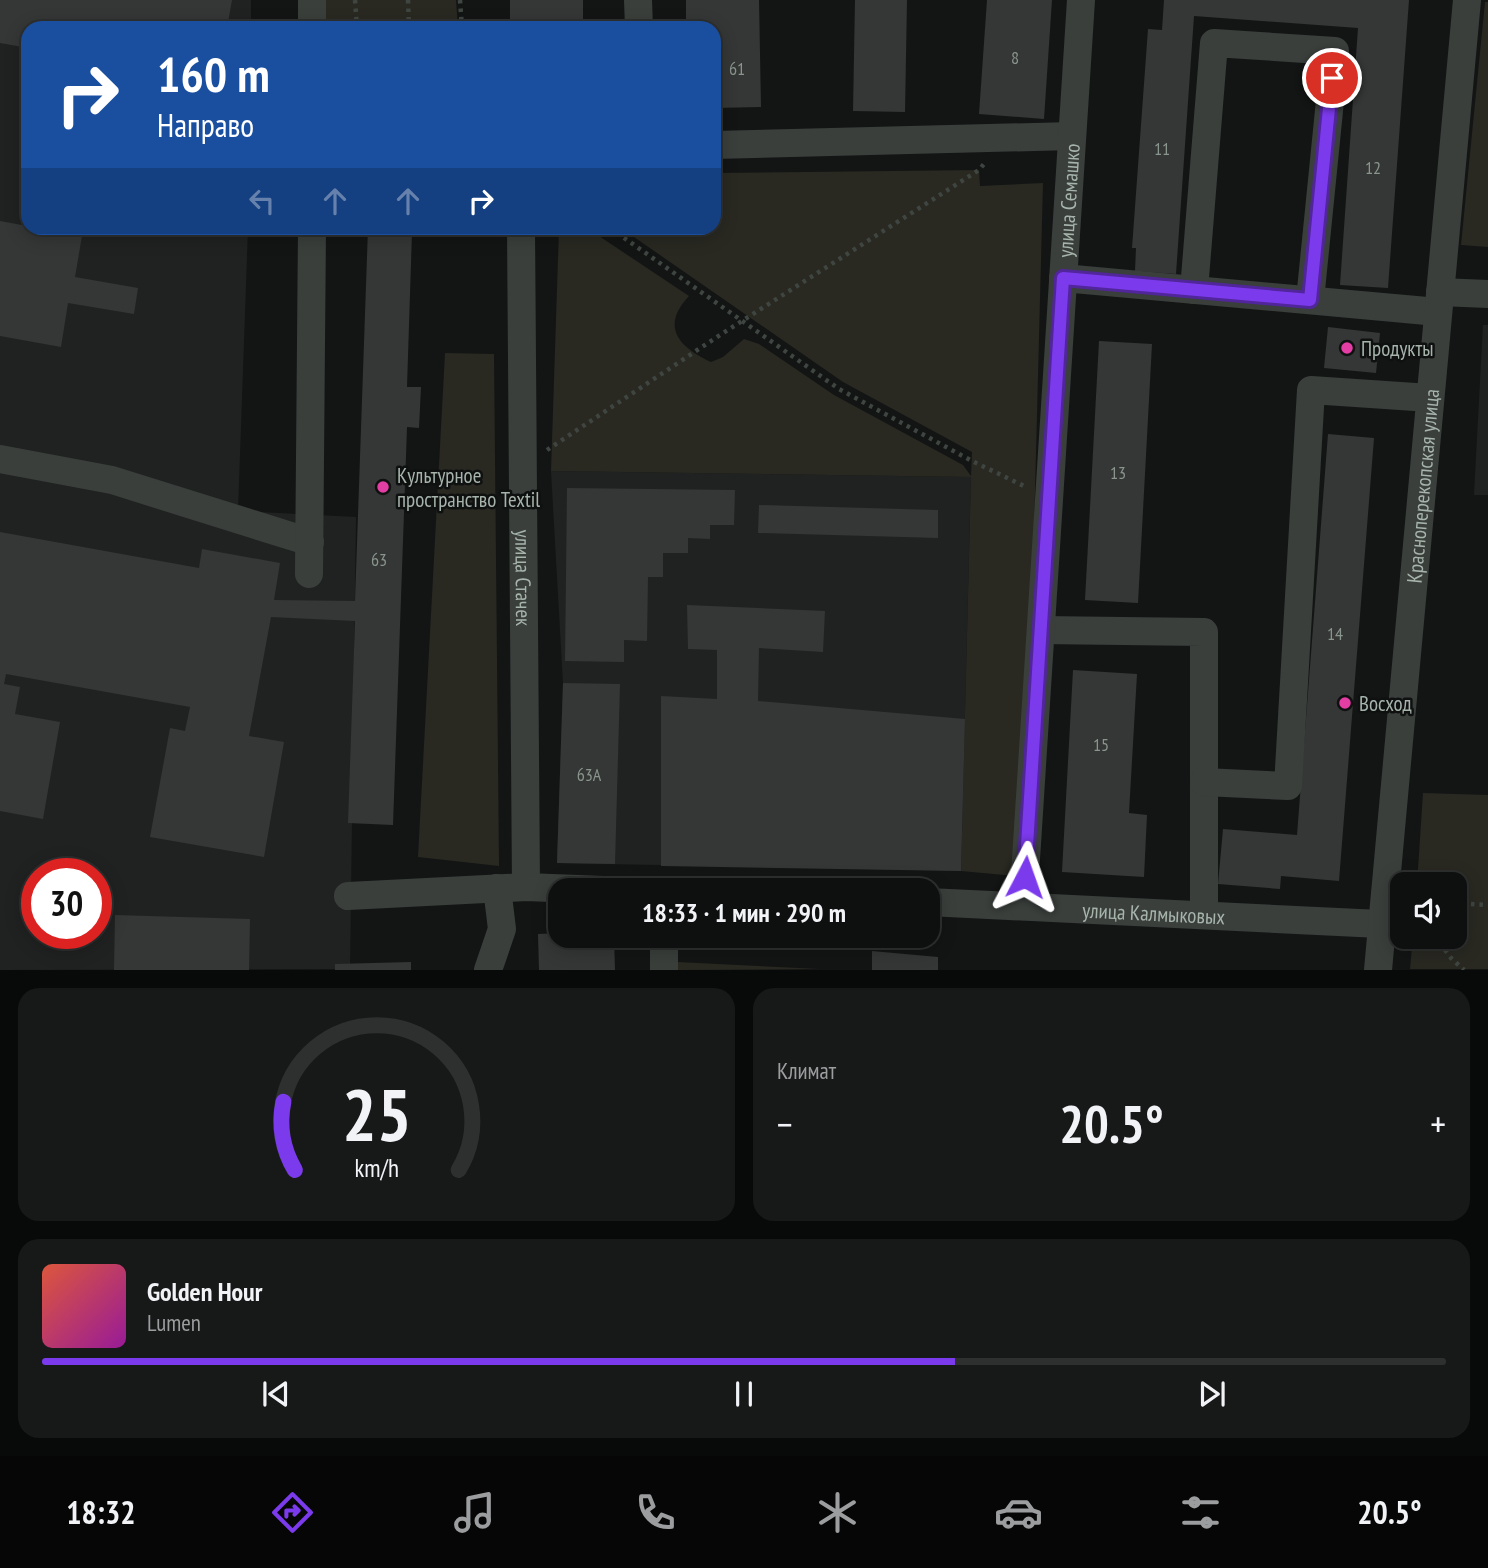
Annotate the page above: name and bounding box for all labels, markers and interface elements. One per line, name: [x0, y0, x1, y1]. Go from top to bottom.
text: 160 m: [157, 42, 270, 106]
house number: 8: [1011, 46, 1019, 69]
pin: [1302, 48, 1362, 108]
icon: right: [42, 49, 133, 140]
house number: 61: [729, 57, 745, 80]
icon: arrive: [1313, 59, 1351, 97]
text: Направо: [157, 104, 254, 146]
house number: 11: [1154, 137, 1170, 160]
street label: улица Семашко: [1051, 143, 1085, 258]
house number: 12: [1365, 156, 1381, 179]
icon: left: [243, 182, 281, 220]
icon: ahead: [316, 182, 354, 220]
icon: ahead: [389, 182, 427, 220]
icon: right: [462, 182, 500, 220]
place label: Продукты: [1361, 335, 1434, 362]
marker: Продукты: [1339, 340, 1355, 356]
street label: Красноперекопская улица: [1400, 388, 1445, 584]
house number: 13: [1110, 461, 1126, 484]
place label: Культурное пространство Textil: [397, 462, 540, 513]
marker: Культурное пространство Textil: [375, 479, 391, 495]
street label: улица Стачек: [510, 530, 538, 626]
house number: 63: [371, 548, 387, 571]
house number: 14: [1327, 622, 1343, 645]
place label: Восход: [1359, 690, 1412, 717]
marker: Восход: [1337, 695, 1353, 711]
house number: 15: [1093, 733, 1109, 756]
house number: 63А: [577, 763, 602, 786]
position arrow: [988, 840, 1062, 914]
speed limit sign: 30: [21, 858, 112, 949]
map controls: [1390, 872, 1467, 949]
button: sound: [1390, 872, 1467, 949]
text: 18:33 · 1 мин · 290 m: [642, 896, 846, 929]
street label: улица Калмыковых: [1082, 896, 1226, 930]
text: Климат: [777, 1056, 836, 1085]
text: 25: [342, 1067, 411, 1161]
text: 20.5°: [1059, 1090, 1164, 1157]
text: −: [777, 1099, 793, 1148]
text: +: [1430, 1099, 1446, 1148]
text: km/h: [354, 1152, 399, 1184]
text: Golden Hour: [147, 1275, 262, 1308]
text: Lumen: [147, 1308, 201, 1337]
icon: previous: [257, 1375, 295, 1413]
icon: pause: [725, 1375, 763, 1413]
icon: next: [1193, 1375, 1231, 1413]
icon: directions: [268, 1488, 317, 1537]
icon: music: [450, 1488, 499, 1537]
icon: phone: [631, 1488, 680, 1537]
icon: climate: [813, 1488, 862, 1537]
icon: car: [994, 1488, 1043, 1537]
icon: filters: [1176, 1488, 1225, 1537]
text: 18:32: [66, 1491, 135, 1533]
text: 20.5°: [1357, 1491, 1422, 1533]

